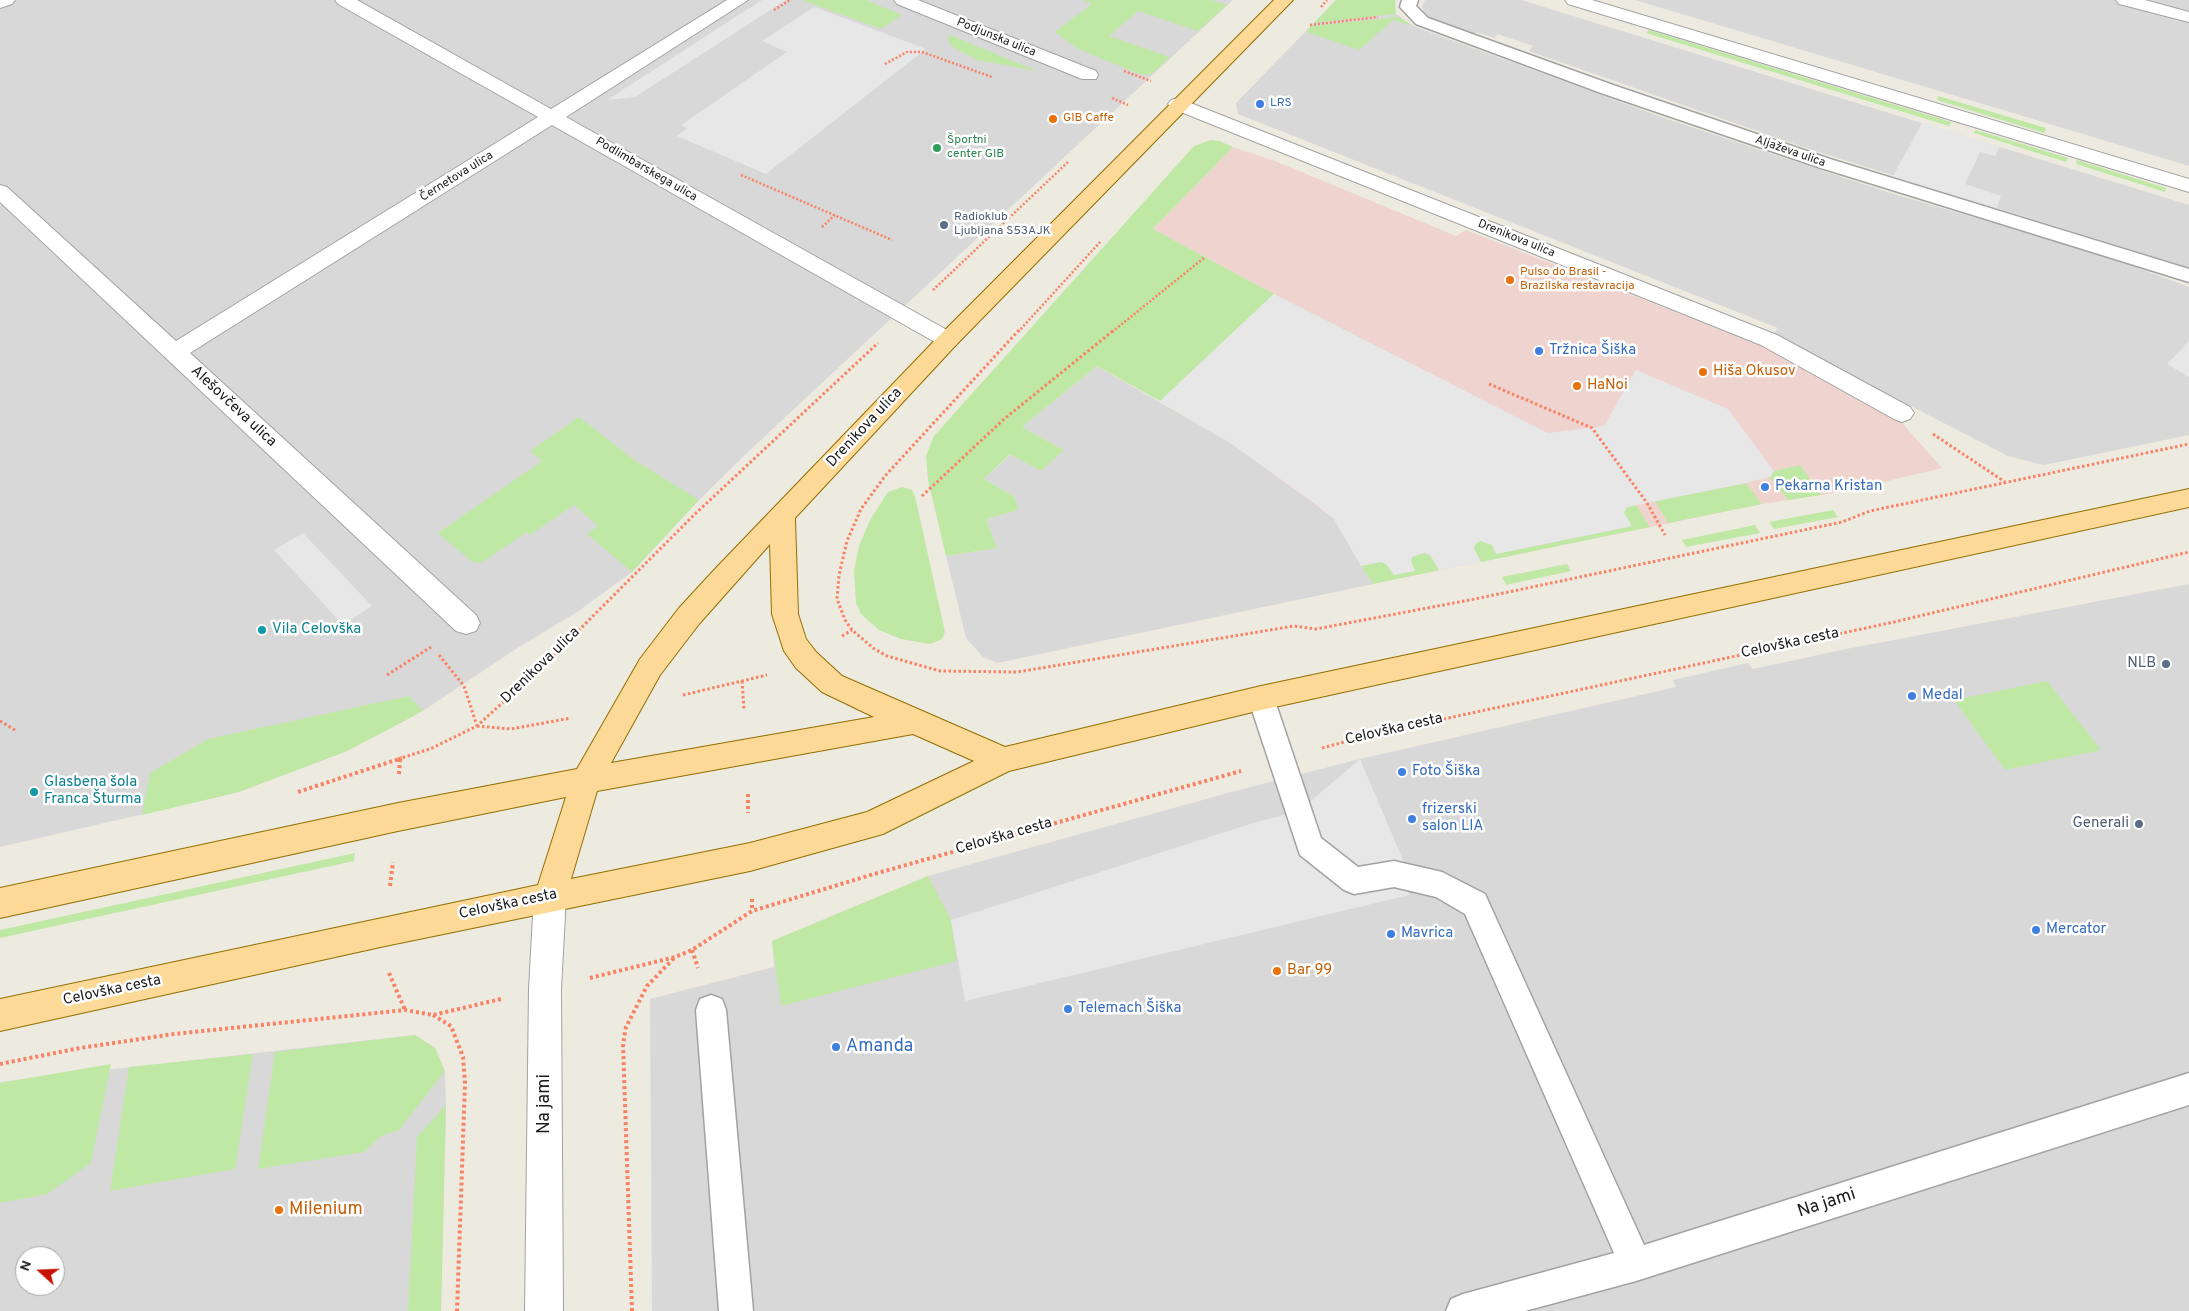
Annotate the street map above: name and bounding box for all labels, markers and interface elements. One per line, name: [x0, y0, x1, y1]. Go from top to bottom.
street label: Podjunska ulica: [954, 16, 1038, 60]
place label: LRS: [1270, 97, 1292, 111]
marker: LRS: [1254, 98, 1266, 110]
place label: GIB Caffe: [1063, 112, 1114, 126]
marker: GIB Caffe: [1047, 113, 1059, 125]
street label: Aljaževa ulica: [1753, 133, 1827, 171]
place label: Športni center GIB: [947, 134, 1004, 162]
street label: Podlimbarskega ulica: [593, 135, 699, 205]
marker: Športni center GIB: [931, 142, 943, 154]
street label: Černetova ulica: [418, 149, 496, 205]
place label: Radioklub Ljubljana S53AJK: [954, 211, 1051, 239]
street label: Drenikova ulica: [1475, 217, 1557, 261]
marker: Radioklub Ljubljana S53AJK: [938, 219, 950, 231]
place label: Pulso do Brasil - Brazilska restavracija: [1520, 266, 1635, 294]
marker: Pulso do Brasil - Brazilska restavracija: [1504, 274, 1516, 286]
place label: Tržnica Šiška: [1549, 342, 1636, 360]
marker: Tržnica Šiška: [1533, 345, 1545, 357]
street label: Alešovčeva ulica: [186, 363, 280, 451]
place label: Hiša Okusov: [1713, 363, 1796, 381]
marker: Hiša Okusov: [1697, 366, 1709, 378]
place label: HaNoi: [1587, 377, 1628, 395]
marker: HaNoi: [1571, 380, 1583, 392]
street label: Drenikova ulica: [824, 384, 906, 472]
place label: Pekarna Kristan: [1775, 478, 1882, 496]
marker: Pekarna Kristan: [1759, 481, 1771, 493]
place label: Vila Celovška: [272, 621, 361, 639]
marker: Vila Celovška: [256, 624, 268, 636]
street label: Drenikova ulica: [498, 624, 584, 708]
street label: Celovška cesta: [1739, 625, 1841, 663]
place label: NLB: [2127, 655, 2156, 673]
marker: NLB: [2160, 658, 2172, 670]
place label: Medal: [1922, 687, 1963, 705]
marker: Medal: [1906, 690, 1918, 702]
street label: Celovška cesta: [1343, 710, 1445, 750]
place label: Foto Šiška: [1412, 763, 1480, 781]
marker: Foto Šiška: [1396, 766, 1408, 778]
place label: Glasbena šola Franca Šturma: [44, 774, 141, 809]
marker: Glasbena šola Franca Šturma: [28, 786, 40, 798]
place label: frizerski salon LIA: [1422, 801, 1483, 836]
marker: frizerski salon LIA: [1406, 813, 1418, 825]
street label: Celovška cesta: [954, 815, 1054, 859]
place label: Generali: [2072, 815, 2129, 833]
marker: Generali: [2133, 818, 2145, 830]
street label: Celovška cesta: [457, 886, 559, 924]
place label: Mercator: [2046, 921, 2106, 939]
marker: Mercator: [2030, 924, 2042, 936]
place label: Mavrica: [1401, 925, 1453, 943]
marker: Mavrica: [1385, 928, 1397, 940]
place label: Bar 99: [1287, 962, 1332, 980]
marker: Bar 99: [1271, 965, 1283, 977]
street label: Celovška cesta: [61, 972, 163, 1010]
place label: Telemach Šiška: [1078, 1000, 1181, 1018]
marker: Telemach Šiška: [1062, 1003, 1074, 1015]
place label: Amanda: [846, 1036, 913, 1058]
marker: Amanda: [830, 1041, 842, 1053]
street label: Na jami: [534, 1074, 556, 1134]
street label: Na jami: [1795, 1184, 1859, 1224]
place label: Milenium: [289, 1199, 363, 1221]
marker: Milenium: [273, 1204, 285, 1216]
north arrow: [15, 1246, 65, 1296]
text: N: [17, 1258, 36, 1274]

